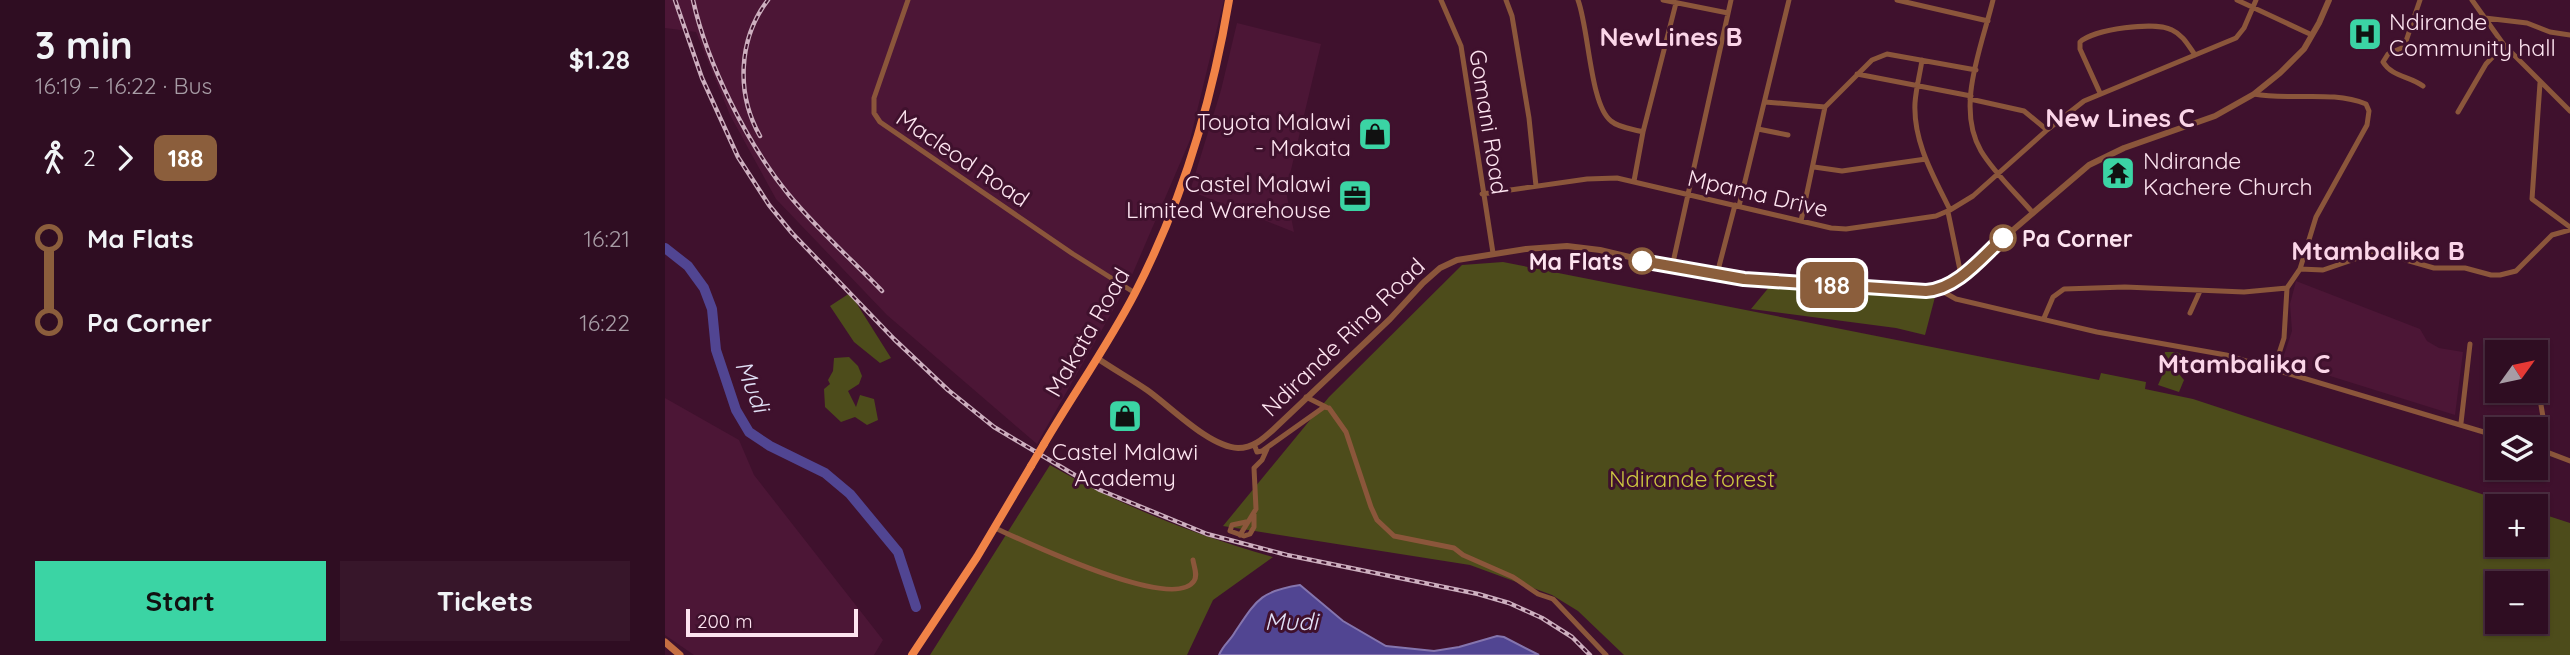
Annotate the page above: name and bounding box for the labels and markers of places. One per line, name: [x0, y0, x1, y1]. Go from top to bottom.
place label: Ndirande Community hall: [2389, 7, 2556, 62]
hospital icon: Ndirande Community hall: [2346, 15, 2384, 53]
place label: Toyota Malawi - Makata: [1197, 107, 1351, 162]
shop icon: Toyota Malawi - Makata: [1356, 115, 1394, 153]
place label: Ndirande Kachere Church: [2143, 146, 2313, 201]
temple icon: Ndirande Kachere Church: [2099, 154, 2137, 192]
place label: Castel Malawi Limited Warehouse: [1126, 169, 1331, 224]
office icon: Castel Malawi Limited Warehouse: [1336, 177, 1374, 215]
place label: Pa Corner: [2022, 224, 2133, 253]
marker: Pa Corner: [1990, 225, 2016, 251]
place label: Ma Flats: [1529, 247, 1623, 276]
marker: Ma Flats: [1629, 248, 1655, 274]
shop icon: Castel Malawi Academy: [1106, 397, 1144, 435]
place label: Castel Malawi Academy: [1052, 437, 1198, 492]

